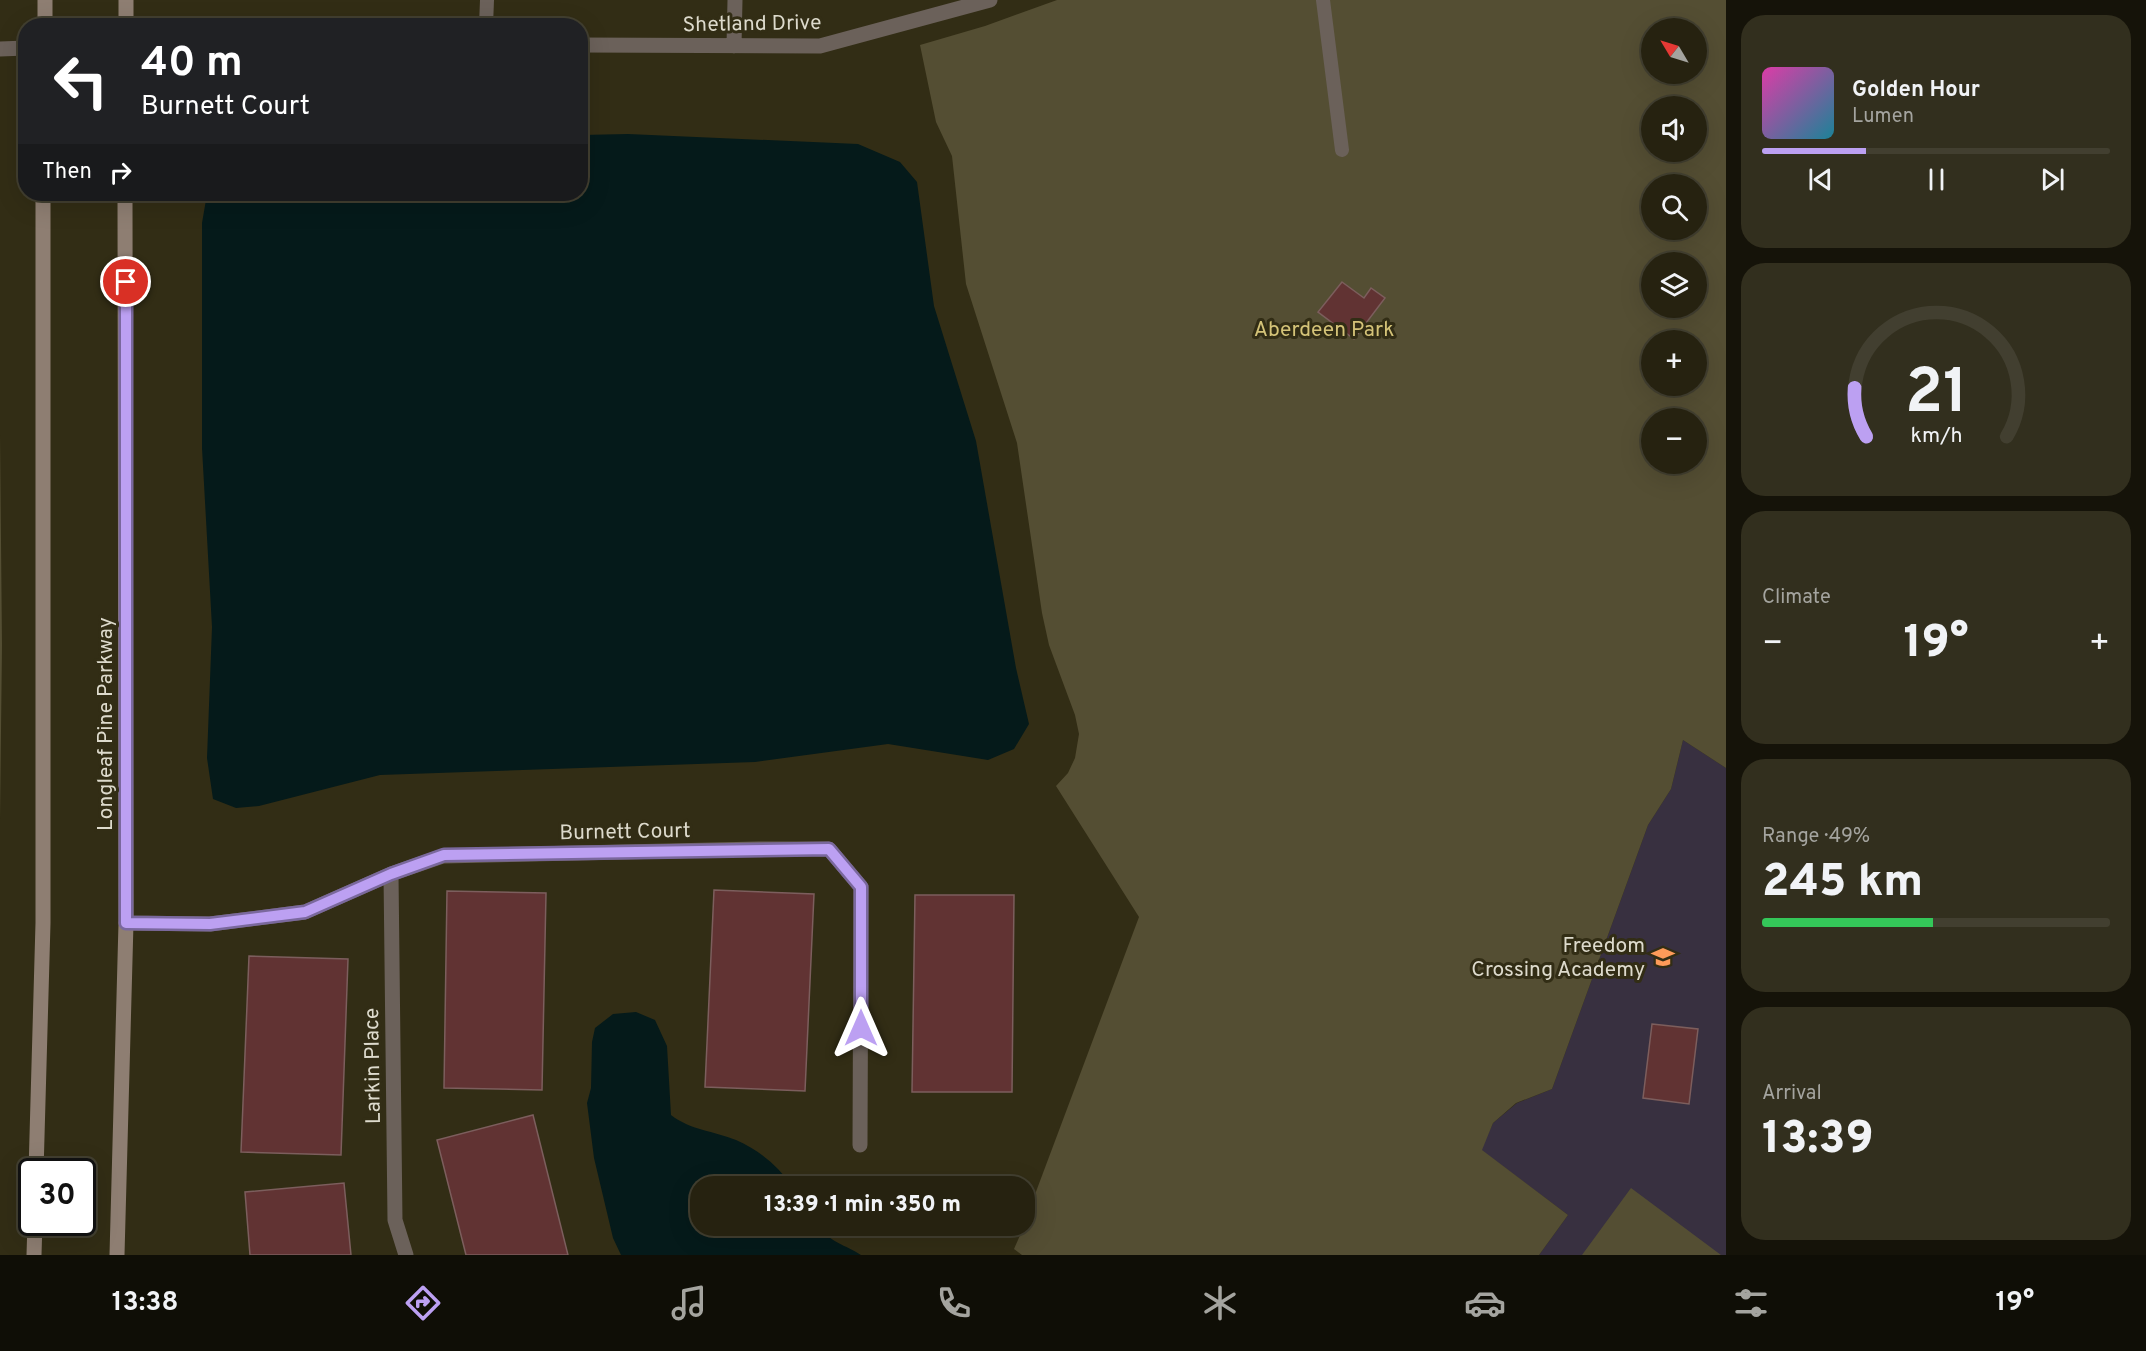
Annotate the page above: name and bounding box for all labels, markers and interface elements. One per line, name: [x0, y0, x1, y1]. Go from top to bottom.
street label: Shetland Drive: [682, 10, 822, 39]
north arrow: [1641, 18, 1707, 84]
map controls: [1641, 18, 1707, 474]
text: 40 m: [141, 38, 243, 91]
icon: left: [42, 42, 120, 120]
text: Golden Hour: [1852, 77, 1980, 104]
text: Burnett Court: [141, 90, 310, 124]
button: sound: [1641, 96, 1707, 162]
text: Lumen: [1852, 104, 1914, 130]
icon: right: [104, 156, 137, 189]
text: Then: [42, 159, 92, 186]
icon: previous: [1804, 163, 1837, 196]
icon: pause: [1920, 163, 1953, 196]
icon: next: [2036, 163, 2069, 196]
button: search: [1641, 174, 1707, 240]
button: layers: [1641, 252, 1707, 318]
pin: [100, 256, 151, 307]
icon: arrive: [109, 265, 142, 298]
park label: Aberdeen Park: [1254, 317, 1394, 344]
button: +: [1641, 330, 1707, 396]
text: 21: [1904, 356, 1968, 435]
button: −: [1641, 408, 1707, 474]
text: km/h: [1910, 423, 1962, 450]
text: Climate: [1762, 585, 1831, 611]
text: 19°: [1903, 616, 1969, 673]
street label: Longleaf Pine Parkway: [93, 617, 120, 831]
text: −: [1762, 624, 1783, 666]
text: +: [2089, 624, 2110, 666]
street label: Burnett Court: [559, 818, 691, 847]
text: Range · 49%: [1762, 824, 1870, 850]
text: 245 km: [1762, 855, 1923, 912]
place label: Freedom Crossing Academy: [1471, 933, 1645, 984]
school or university icon: Freedom Crossing Academy: [1650, 944, 1676, 970]
position arrow: [829, 996, 893, 1060]
street label: Larkin Place: [359, 1008, 388, 1124]
text: Arrival: [1762, 1081, 1822, 1107]
text: 13:39: [1762, 1112, 1874, 1169]
speed limit sign: 30: [18, 1158, 96, 1236]
text: 13:39 · 1 min · 350 m: [764, 1192, 961, 1219]
icon: directions: [402, 1282, 444, 1324]
icon: music: [668, 1282, 710, 1324]
icon: phone: [933, 1282, 975, 1324]
icon: climate: [1199, 1282, 1241, 1324]
icon: car: [1464, 1282, 1506, 1324]
icon: filters: [1730, 1282, 1772, 1324]
text: 13:38: [112, 1286, 179, 1320]
text: 19°: [1996, 1286, 2034, 1320]

